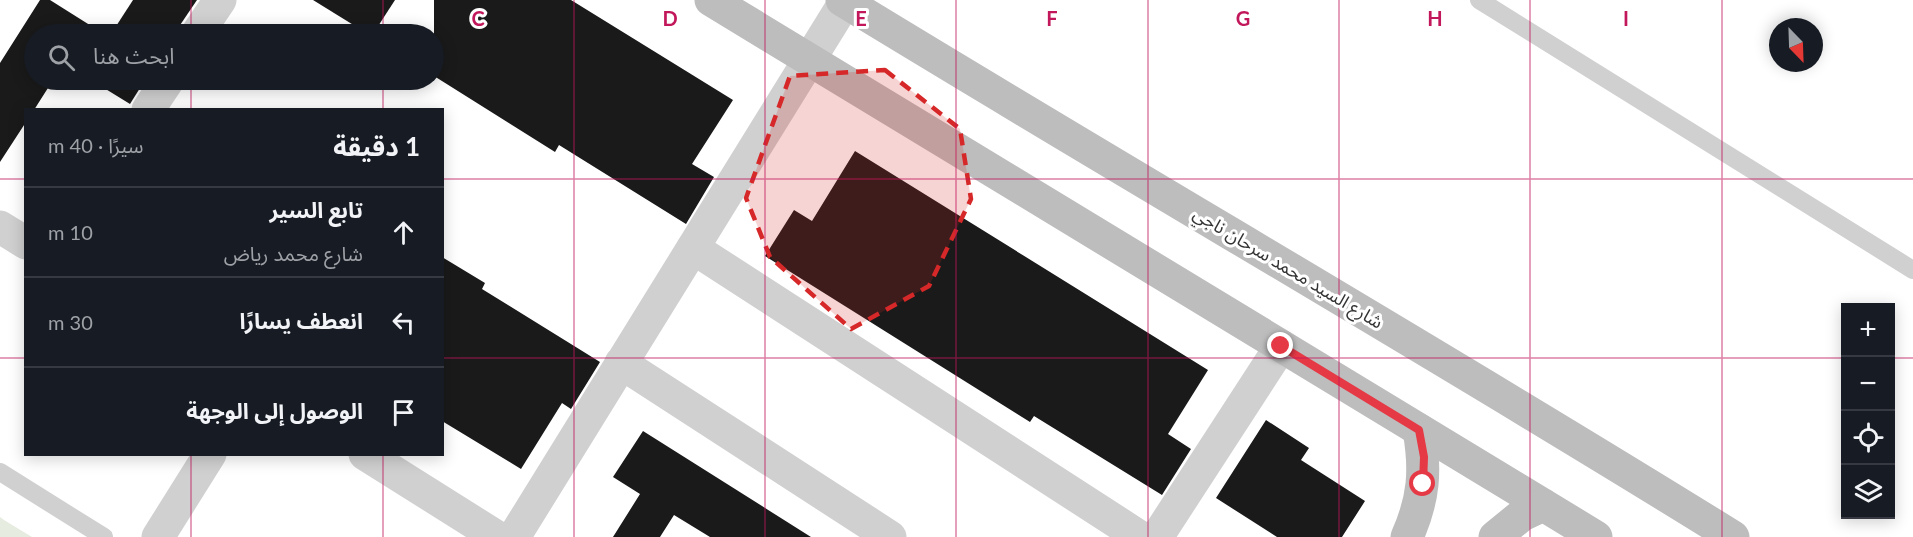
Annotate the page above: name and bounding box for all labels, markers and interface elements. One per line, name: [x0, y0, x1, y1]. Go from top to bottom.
text: C: [471, 6, 485, 30]
text: D: [662, 6, 678, 30]
text: E: [855, 6, 867, 30]
text: F: [1046, 6, 1058, 30]
text: G: [1236, 6, 1250, 30]
text: H: [1427, 6, 1443, 30]
text: I: [1623, 6, 1629, 30]
north arrow: [1769, 18, 1823, 72]
search box: [24, 24, 444, 90]
icon: search: [45, 41, 78, 74]
text: ابحث هنا: [93, 42, 174, 69]
text: 1 دقيقة: [333, 130, 420, 162]
text: سيرًا · 40 m: [48, 133, 144, 157]
text: تابع السير: [269, 196, 363, 223]
street label: شارع السيد محمد سرحان ناجي: [1188, 202, 1387, 336]
icon: ahead: [387, 216, 420, 249]
text: 10 m: [48, 220, 93, 244]
text: شارع محمد رياض: [224, 241, 363, 265]
map controls: [1841, 303, 1895, 519]
button: +: [1841, 303, 1895, 357]
icon: left: [387, 306, 420, 339]
text: انعطف يسارًا: [239, 307, 363, 334]
text: 30 m: [48, 310, 93, 334]
route end: [1267, 332, 1293, 358]
button: −: [1841, 357, 1895, 411]
icon: arrive: [387, 396, 420, 429]
text: الوصول إلى الوجهة: [186, 397, 363, 424]
button: locate: [1841, 411, 1895, 465]
button: layers: [1841, 465, 1895, 519]
route start: [1409, 470, 1435, 496]

